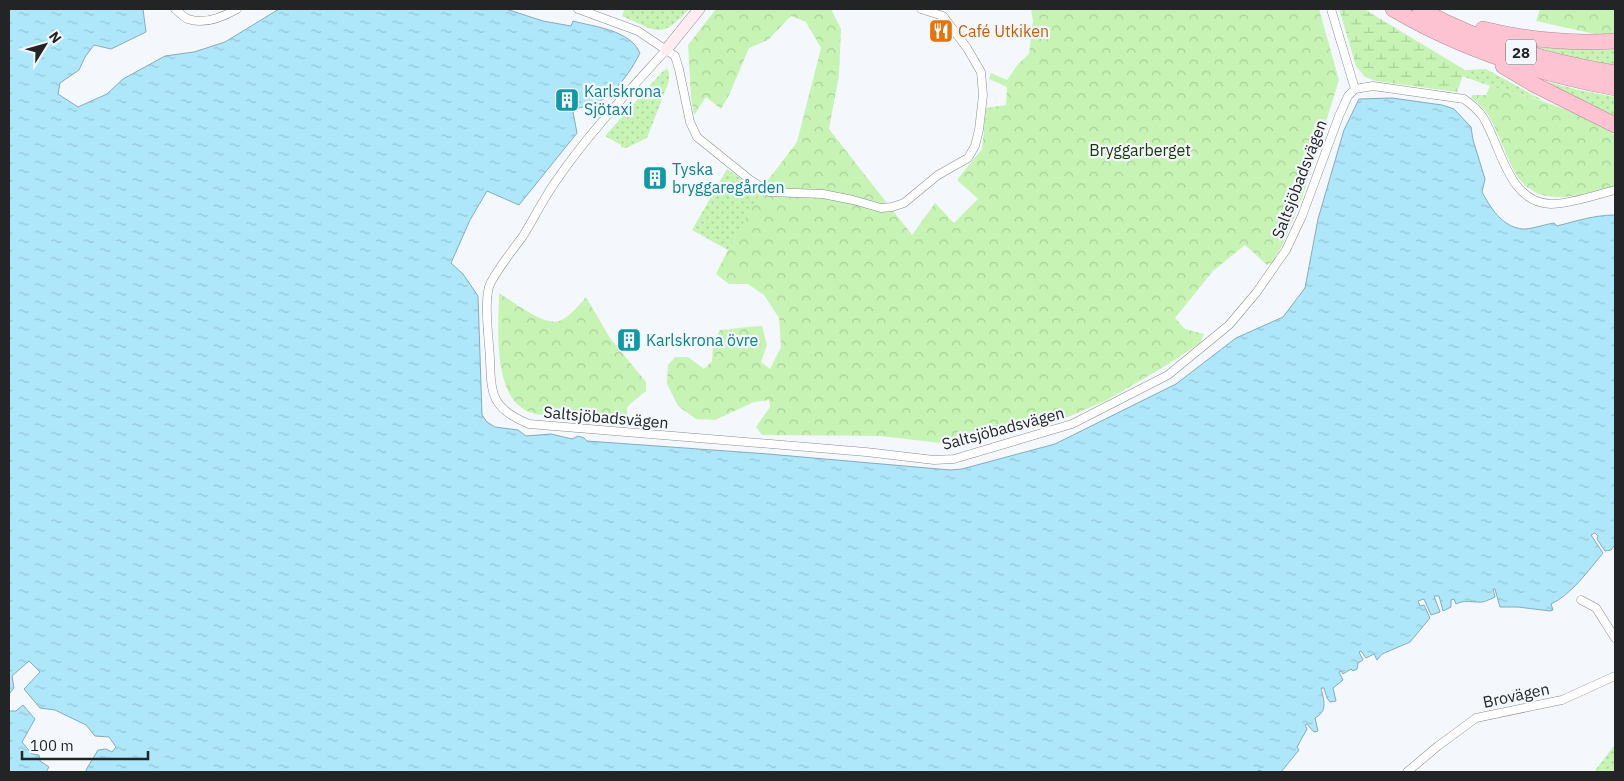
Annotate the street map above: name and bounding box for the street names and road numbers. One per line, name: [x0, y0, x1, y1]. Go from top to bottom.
road number: 28: [1506, 40, 1536, 64]
street label: Saltsjöbadsvägen: [1267, 117, 1331, 241]
street label: Saltsjöbadsvägen: [543, 402, 669, 432]
street label: Saltsjöbadsvägen: [940, 402, 1066, 454]
street label: Brovägen: [1481, 678, 1551, 712]

